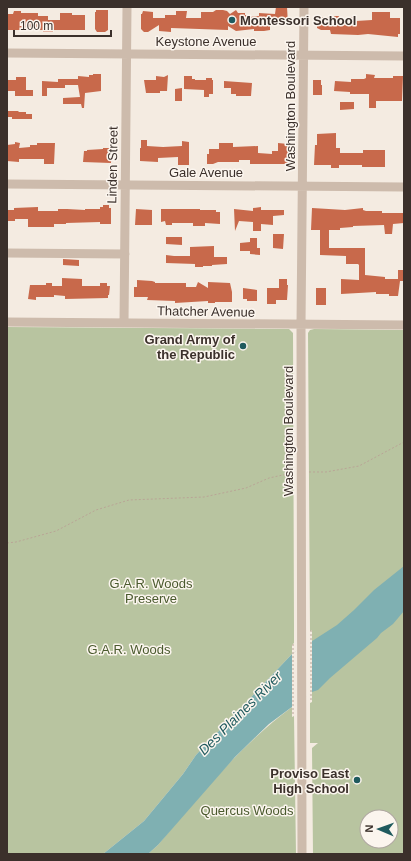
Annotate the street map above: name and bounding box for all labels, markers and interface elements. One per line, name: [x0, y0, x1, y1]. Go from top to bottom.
scale bar: [14, 12, 111, 38]
place label: Montessori School: [240, 13, 356, 28]
marker: Montessori School: [227, 15, 237, 25]
text: 100 m: [20, 19, 53, 33]
street label: Keystone Avenue: [156, 34, 256, 49]
street label: Washington Boulevard: [283, 41, 298, 171]
street label: Linden Street: [104, 126, 121, 204]
street label: Gale Avenue: [169, 165, 243, 180]
street label: Thatcher Avenue: [157, 303, 255, 320]
place label: Grand Army of the Republic: [144, 332, 236, 362]
marker: Grand Army of the Republic: [238, 341, 248, 351]
street label: Washington Boulevard: [281, 366, 296, 496]
park label: G.A.R. Woods Preserve: [110, 576, 193, 606]
park label: G.A.R. Woods: [88, 642, 171, 657]
water label: Des Plaines River: [195, 667, 286, 758]
place label: Proviso East High School: [270, 766, 350, 796]
marker: Proviso East High School: [352, 775, 362, 785]
park label: Quercus Woods: [201, 803, 294, 818]
north arrow: [359, 809, 399, 849]
text: N: [363, 824, 375, 833]

